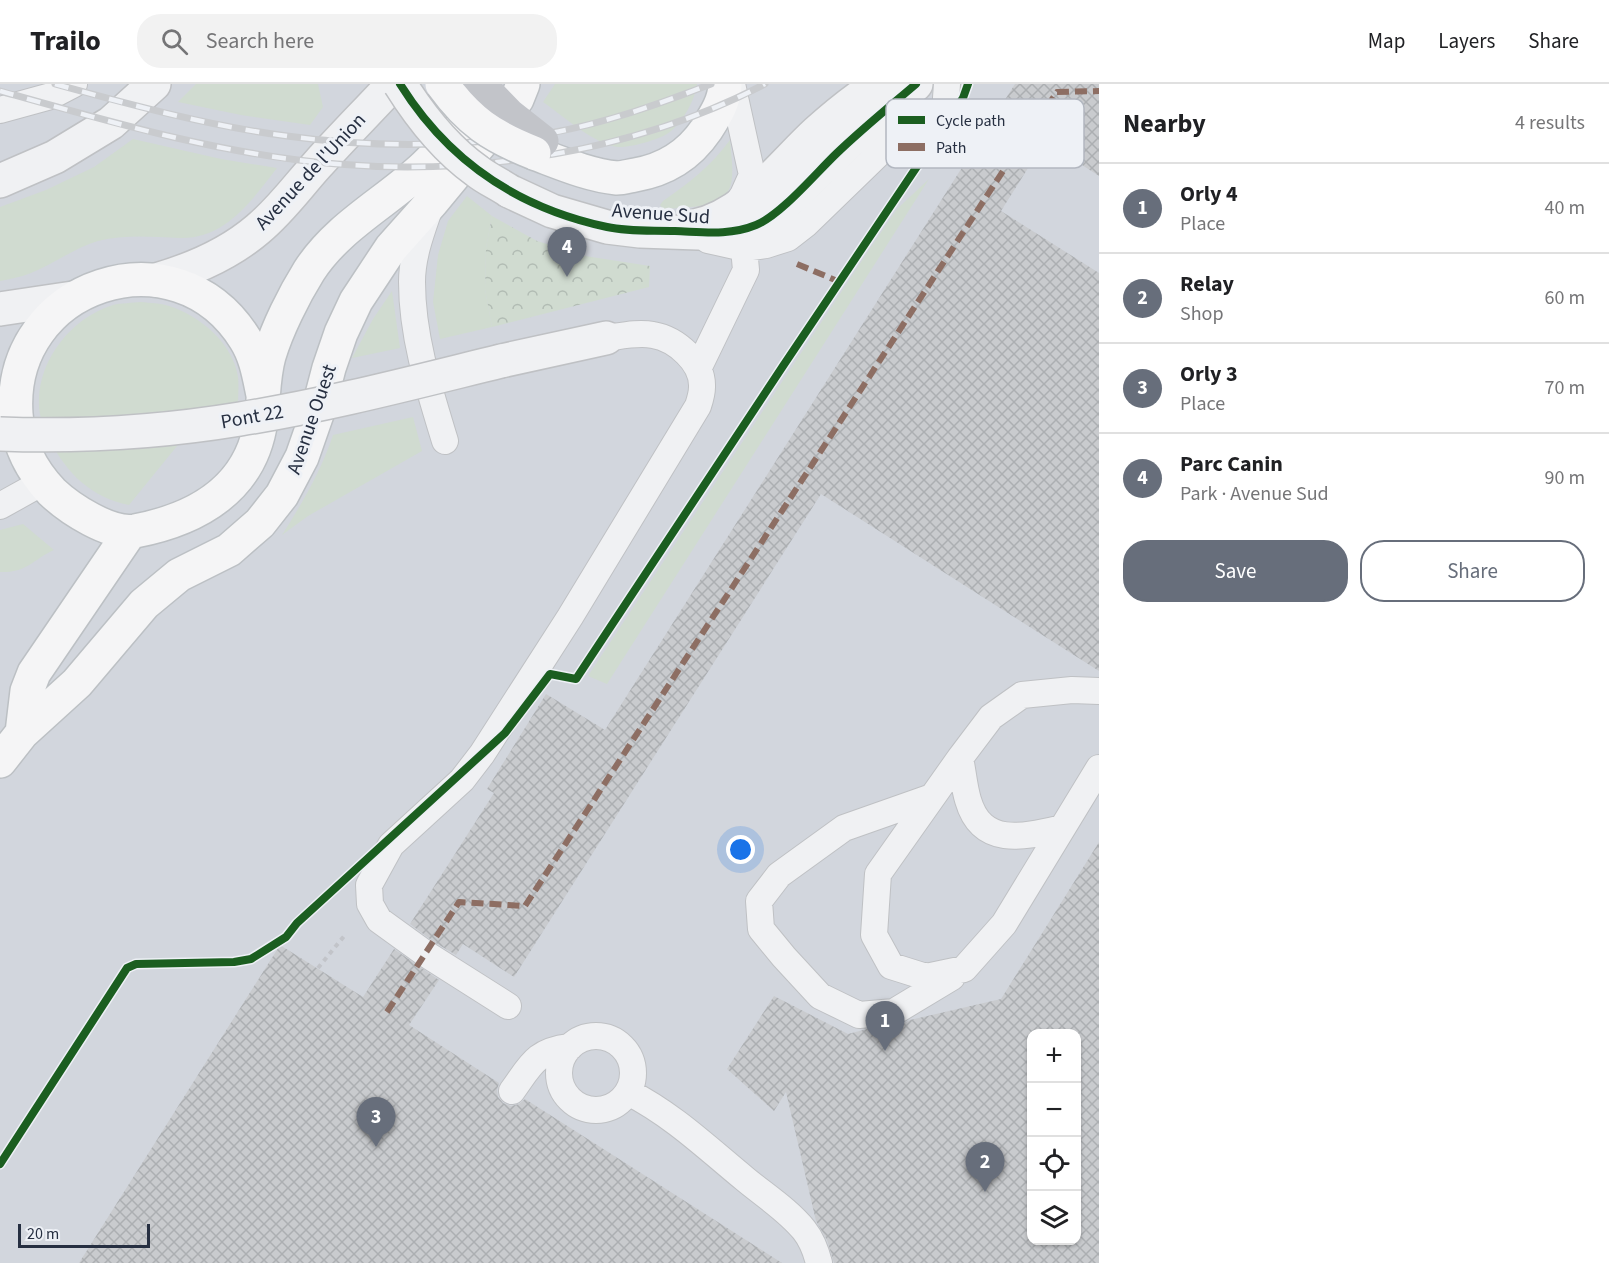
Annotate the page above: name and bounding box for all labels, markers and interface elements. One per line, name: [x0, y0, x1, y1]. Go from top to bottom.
search box: [137, 14, 557, 68]
text: Trailo: [30, 21, 101, 61]
icon: search: [158, 25, 191, 58]
text: Search here: [206, 25, 314, 57]
text: Map: [1368, 26, 1405, 56]
text: Layers: [1438, 26, 1495, 56]
text: Share: [1528, 26, 1579, 56]
legend: [886, 99, 1084, 168]
text: Nearby: [1123, 105, 1206, 142]
street label: Avenue de l'Union: [249, 107, 373, 237]
text: 4 results: [1515, 109, 1585, 137]
text: Cycle path: [936, 110, 1005, 132]
text: Path: [936, 137, 966, 159]
text: Orly 4: [1180, 178, 1238, 210]
text: 1: [1137, 194, 1148, 222]
text: 40 m: [1545, 194, 1585, 222]
street label: Avenue Sud: [611, 197, 711, 231]
text: Place: [1180, 210, 1225, 238]
pin: 4: [548, 228, 586, 277]
text: Relay: [1180, 268, 1234, 300]
text: 2: [1137, 284, 1148, 312]
text: 60 m: [1545, 284, 1585, 312]
text: Shop: [1180, 300, 1224, 328]
text: Orly 3: [1180, 358, 1238, 390]
street label: Avenue Ouest: [280, 360, 344, 478]
text: 3: [1137, 374, 1148, 402]
text: 70 m: [1545, 374, 1585, 402]
text: Place: [1180, 390, 1225, 418]
street label: Pont 22: [219, 398, 286, 436]
text: Parc Canin: [1180, 448, 1283, 480]
text: 4: [1137, 464, 1148, 492]
text: 90 m: [1545, 464, 1585, 492]
text: Park · Avenue Sud: [1180, 480, 1329, 508]
button: Save: [1123, 540, 1348, 602]
button: Share: [1360, 540, 1585, 602]
your location: [726, 835, 755, 864]
pin: 1: [866, 1002, 904, 1051]
map controls: [1027, 1029, 1081, 1245]
button: +: [1027, 1029, 1081, 1083]
button: −: [1027, 1083, 1081, 1137]
pin: 3: [356, 1098, 395, 1147]
button: locate: [1027, 1137, 1081, 1191]
pin: 2: [966, 1142, 1004, 1192]
button: layers: [1027, 1191, 1081, 1245]
scale bar: [18, 1221, 150, 1248]
text: 20 m: [27, 1223, 59, 1245]

